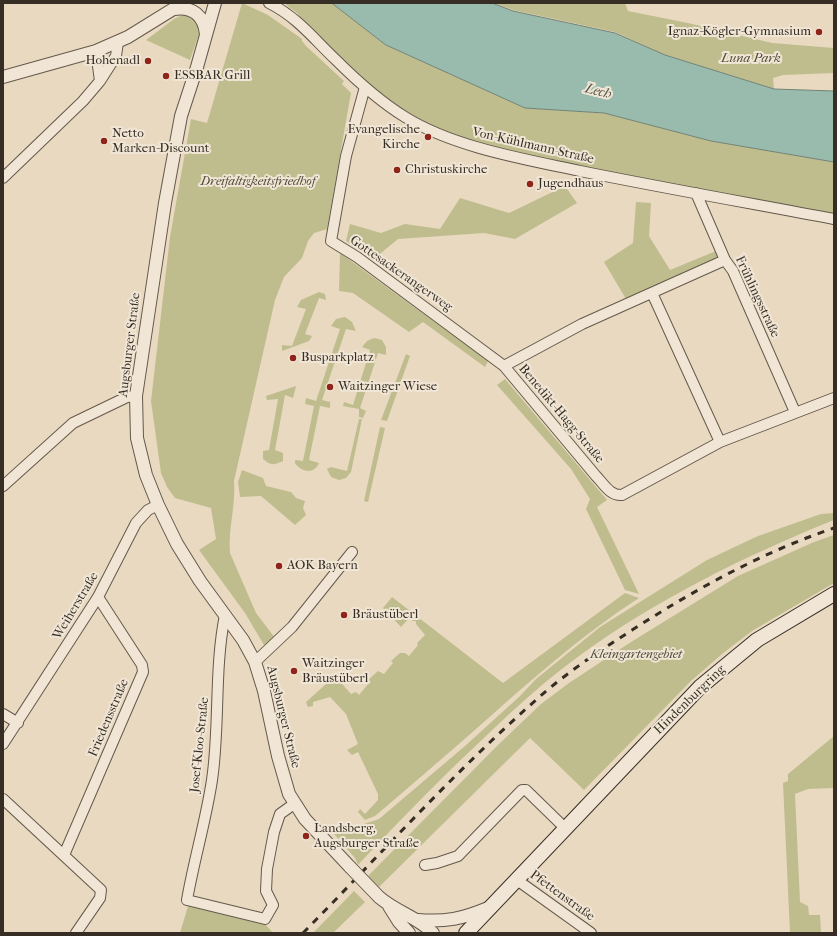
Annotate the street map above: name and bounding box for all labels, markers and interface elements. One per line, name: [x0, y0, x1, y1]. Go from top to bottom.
place label: Ignaz-Kögler-Gymnasium: [668, 24, 811, 40]
marker: Ignaz-Kögler-Gymnasium: [814, 27, 824, 37]
park label: Luna Park: [721, 51, 781, 67]
place label: Hohenadl: [85, 53, 140, 69]
marker: Hohenadl: [143, 56, 153, 66]
place label: ESSBAR Grill: [174, 68, 250, 84]
marker: ESSBAR Grill: [161, 71, 171, 81]
water label: Lech: [583, 81, 613, 103]
place label: Evangelische Kirche: [347, 122, 420, 153]
street label: Von-Kühlmann-Straße: [471, 124, 595, 168]
place label: Netto Marken-Discount: [112, 126, 209, 157]
marker: Evangelische Kirche: [423, 132, 433, 142]
marker: Netto Marken-Discount: [99, 136, 109, 146]
place label: Christuskirche: [405, 162, 487, 178]
marker: Christuskirche: [392, 165, 402, 175]
park label: Dreifaltigkeitsfriedhof: [201, 174, 315, 190]
place label: Jugendhaus: [538, 176, 603, 192]
marker: Jugendhaus: [525, 179, 535, 189]
street label: Gottesackerangerweg: [347, 233, 455, 315]
street label: Frühlingsstraße: [731, 254, 783, 340]
street label: Augsburger Straße: [116, 292, 144, 398]
place label: Busparkplatz: [301, 350, 374, 366]
marker: Busparkplatz: [288, 353, 298, 363]
street label: Benedikt-Hagg-Straße: [515, 361, 607, 467]
place label: Waitzinger Wiese: [338, 379, 437, 395]
marker: Waitzinger Wiese: [325, 382, 335, 392]
place label: AOK Bayern: [287, 558, 358, 574]
marker: AOK Bayern: [274, 561, 284, 571]
street label: Weiherstraße: [50, 569, 102, 643]
place label: Bräustüberl: [352, 607, 418, 623]
marker: Bräustüberl: [339, 610, 349, 620]
park label: Kleingartengebiet: [590, 647, 682, 663]
place label: Waitzinger Bräustüberl: [302, 656, 368, 687]
street label: Hindenburgring: [651, 662, 729, 738]
street label: Augsburger Straße: [263, 664, 303, 770]
marker: Waitzinger Bräustüberl: [289, 666, 299, 676]
street label: Friedensstraße: [86, 677, 132, 759]
street label: Josef-Kloo-Straße: [187, 696, 213, 794]
place label: Landsberg, Augsburger Straße: [314, 821, 419, 852]
marker: Landsberg, Augsburger Straße: [301, 831, 311, 841]
street label: Pfettenstraße: [527, 867, 597, 925]

